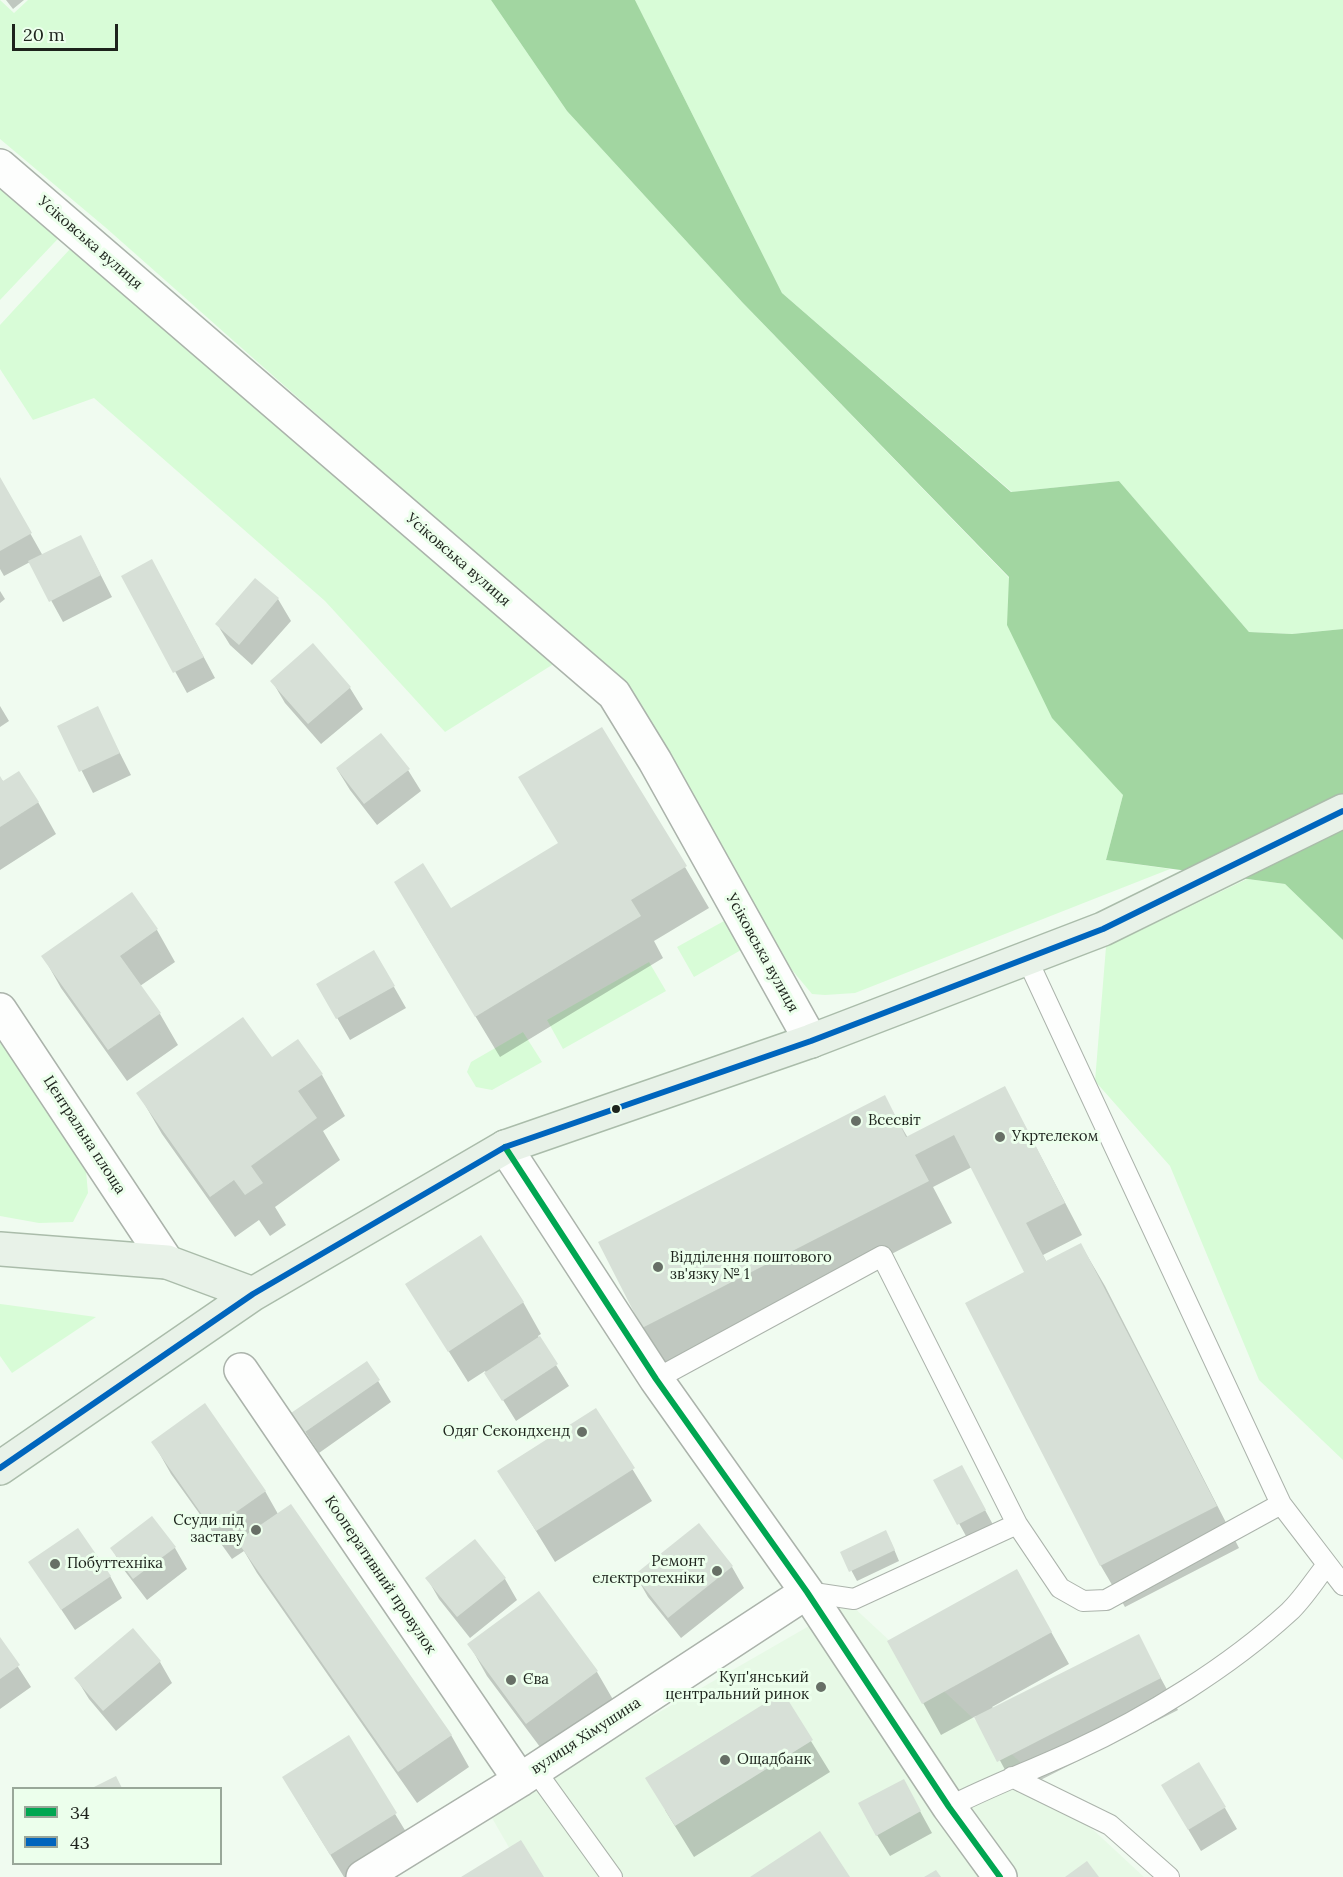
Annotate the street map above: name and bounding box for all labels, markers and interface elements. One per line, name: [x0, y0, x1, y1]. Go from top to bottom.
scale bar: [15, 12, 122, 50]
text: 20 m: [23, 23, 65, 46]
street label: Усіковська вулиця: [34, 193, 146, 293]
street label: Усіковська вулиця: [402, 510, 514, 610]
street label: Усіковська вулиця: [722, 891, 802, 1015]
street label: Центральна площа: [39, 1072, 129, 1198]
unlabelled marker: [610, 1103, 622, 1115]
place label: Всесвіт: [868, 1112, 921, 1130]
marker: Всесвіт: [849, 1114, 863, 1128]
place label: Укртелеком: [1012, 1128, 1099, 1146]
marker: Укртелеком: [993, 1130, 1007, 1144]
place label: Відділення поштового зв'язку № 1: [670, 1249, 832, 1284]
marker: Відділення поштового зв'язку № 1: [651, 1260, 665, 1274]
place label: Одяг Секондхенд: [443, 1423, 570, 1441]
marker: Одяг Секондхенд: [575, 1425, 589, 1439]
street label: Кооперативний провулок: [320, 1493, 440, 1657]
place label: Ссуди під заставу: [173, 1512, 244, 1547]
marker: Ссуди під заставу: [249, 1523, 263, 1537]
place label: Ремонт електротехніки: [592, 1553, 705, 1588]
place label: Побуттехніка: [67, 1555, 163, 1573]
marker: Побуттехніка: [48, 1557, 62, 1571]
marker: Ремонт електротехніки: [710, 1564, 724, 1578]
place label: Куп'янський центральний ринок: [665, 1669, 809, 1704]
place label: Єва: [523, 1671, 549, 1689]
marker: Єва: [504, 1673, 518, 1687]
marker: Куп'янський центральний ринок: [814, 1680, 828, 1694]
street label: вулиця Хімушина: [528, 1694, 644, 1778]
place label: Ощадбанк: [737, 1751, 811, 1769]
marker: Ощадбанк: [718, 1753, 732, 1767]
legend: [12, 1787, 222, 1865]
text: 34: [70, 1801, 90, 1824]
text: 43: [70, 1831, 90, 1854]

